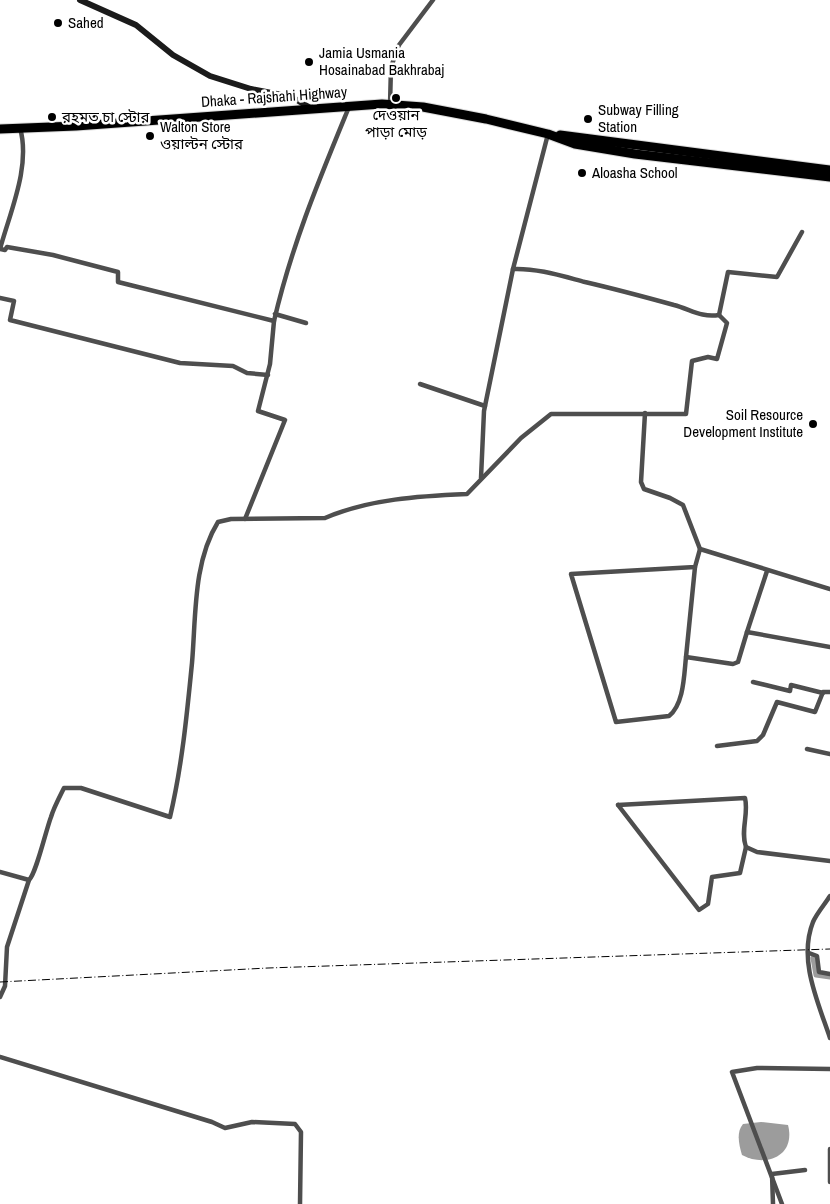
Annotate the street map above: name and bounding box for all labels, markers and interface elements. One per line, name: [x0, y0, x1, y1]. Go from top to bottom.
place label: Sahed: [68, 12, 104, 33]
marker: Sahed: [52, 17, 64, 29]
place label: Jamia Usmania Hosainabad Bakhrabaj: [319, 42, 444, 80]
marker: Jamia Usmania Hosainabad Bakhrabaj: [303, 56, 315, 68]
street label: Dhaka - Rajshahi Highway: [200, 81, 349, 112]
marker: দেওয়ান পাড়া মোড়: [390, 92, 402, 104]
place label: Subway Filling Station: [598, 99, 679, 137]
place label: দেওয়ান পাড়া মোড়: [365, 104, 427, 142]
place label: রহমত চা স্টোর: [61, 106, 151, 127]
marker: রহমত চা স্টোর: [46, 111, 58, 123]
marker: Subway Filling Station: [582, 113, 594, 125]
place label: Walton Store ওয়াল্টন স্টোর: [160, 116, 244, 154]
marker: Walton Store ওয়াল্টন স্টোর: [144, 130, 156, 142]
place label: Aloasha School: [591, 162, 677, 183]
marker: Aloasha School: [576, 167, 588, 179]
place label: Soil Resource Development Institute: [683, 404, 803, 442]
marker: Soil Resource Development Institute: [807, 418, 819, 430]

